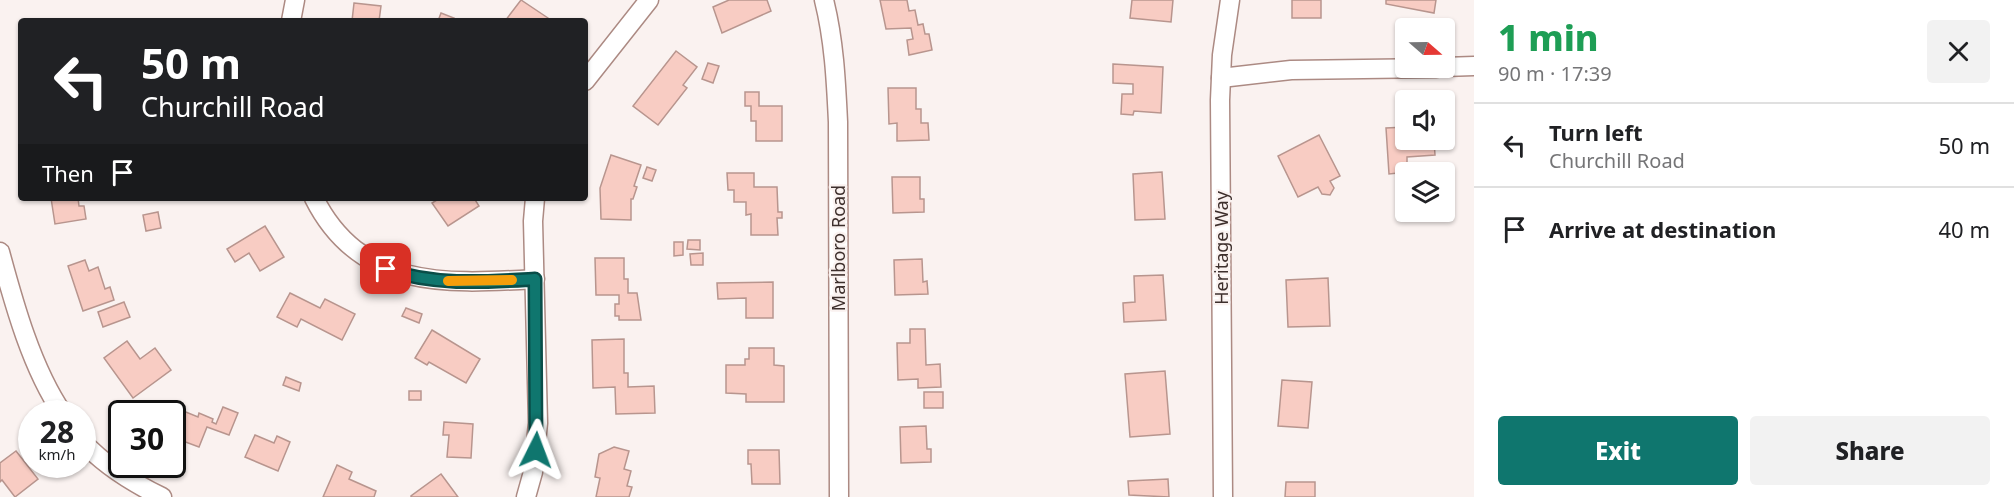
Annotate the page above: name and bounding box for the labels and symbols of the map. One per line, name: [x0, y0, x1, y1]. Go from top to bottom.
north arrow: [1395, 18, 1455, 78]
street label: Marlboro Road: [826, 185, 850, 311]
street label: Heritage Way: [1209, 190, 1233, 305]
pin: [360, 243, 411, 294]
speed limit sign: 30: [108, 400, 186, 478]
position arrow: [504, 418, 568, 482]

